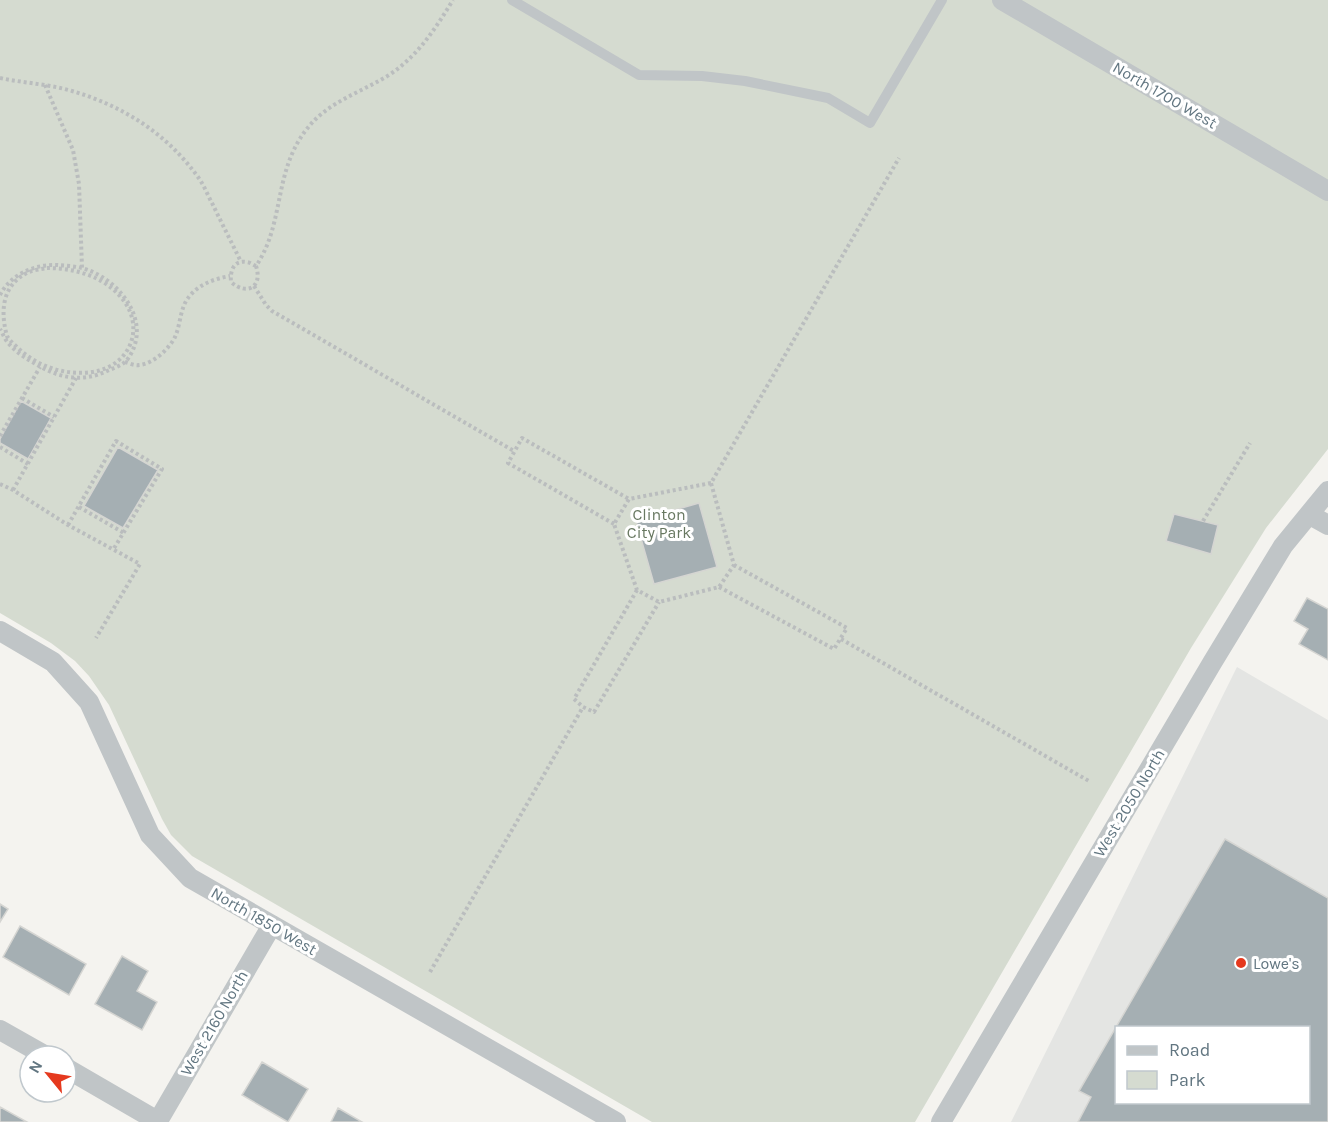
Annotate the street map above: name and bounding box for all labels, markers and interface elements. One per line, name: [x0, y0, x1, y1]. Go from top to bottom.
street label: North 1700 West: [1110, 58, 1220, 132]
park label: Clinton City Park: [627, 505, 691, 542]
street label: West 2050 North: [1089, 746, 1169, 860]
street label: North 1850 West: [208, 883, 320, 959]
place label: Lowe's: [1253, 954, 1300, 973]
marker: Lowe's: [1234, 956, 1248, 970]
street label: West 2160 North: [176, 967, 252, 1079]
legend: [1115, 1026, 1310, 1104]
text: Road: [1169, 1039, 1210, 1061]
north arrow: [18, 1044, 78, 1104]
text: N: [24, 1057, 47, 1076]
text: Park: [1169, 1069, 1206, 1091]

